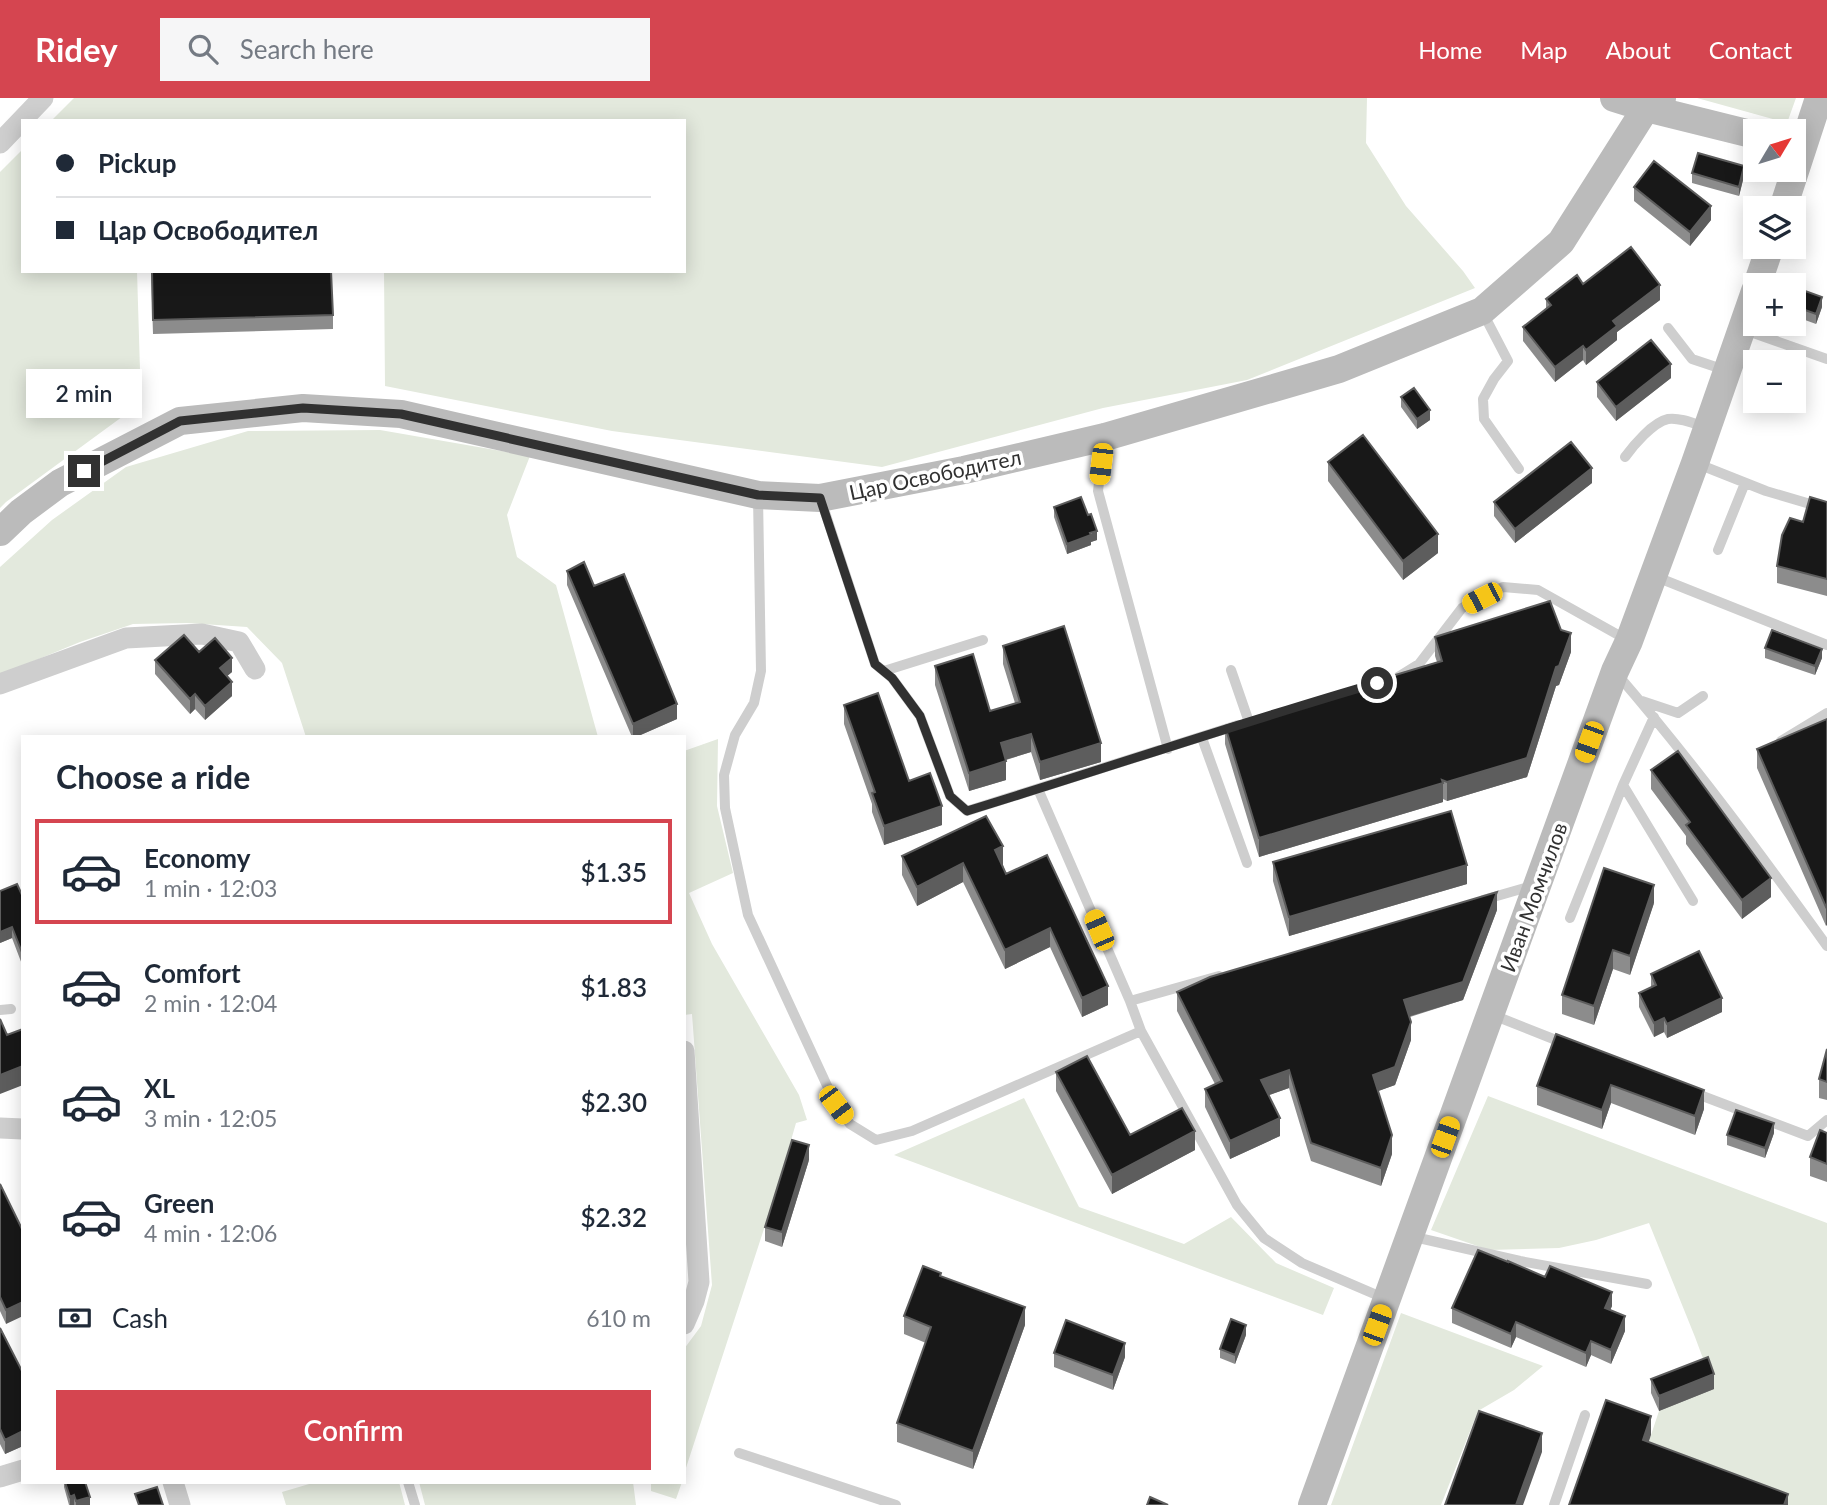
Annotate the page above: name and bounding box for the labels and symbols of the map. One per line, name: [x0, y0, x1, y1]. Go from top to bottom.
north arrow: [1743, 119, 1806, 182]
callout: 2 min: [26, 370, 142, 418]
car: [1089, 442, 1114, 486]
street label: Цар Освободител: [847, 444, 1023, 504]
route end: [68, 455, 100, 487]
car: [1459, 579, 1506, 617]
route start: [1361, 667, 1393, 699]
car: [1572, 719, 1607, 765]
street label: Иван Момчилов: [1494, 819, 1572, 975]
car: [1082, 907, 1117, 953]
car: [815, 1082, 858, 1128]
car: [1428, 1114, 1463, 1160]
car: [1360, 1302, 1395, 1348]

